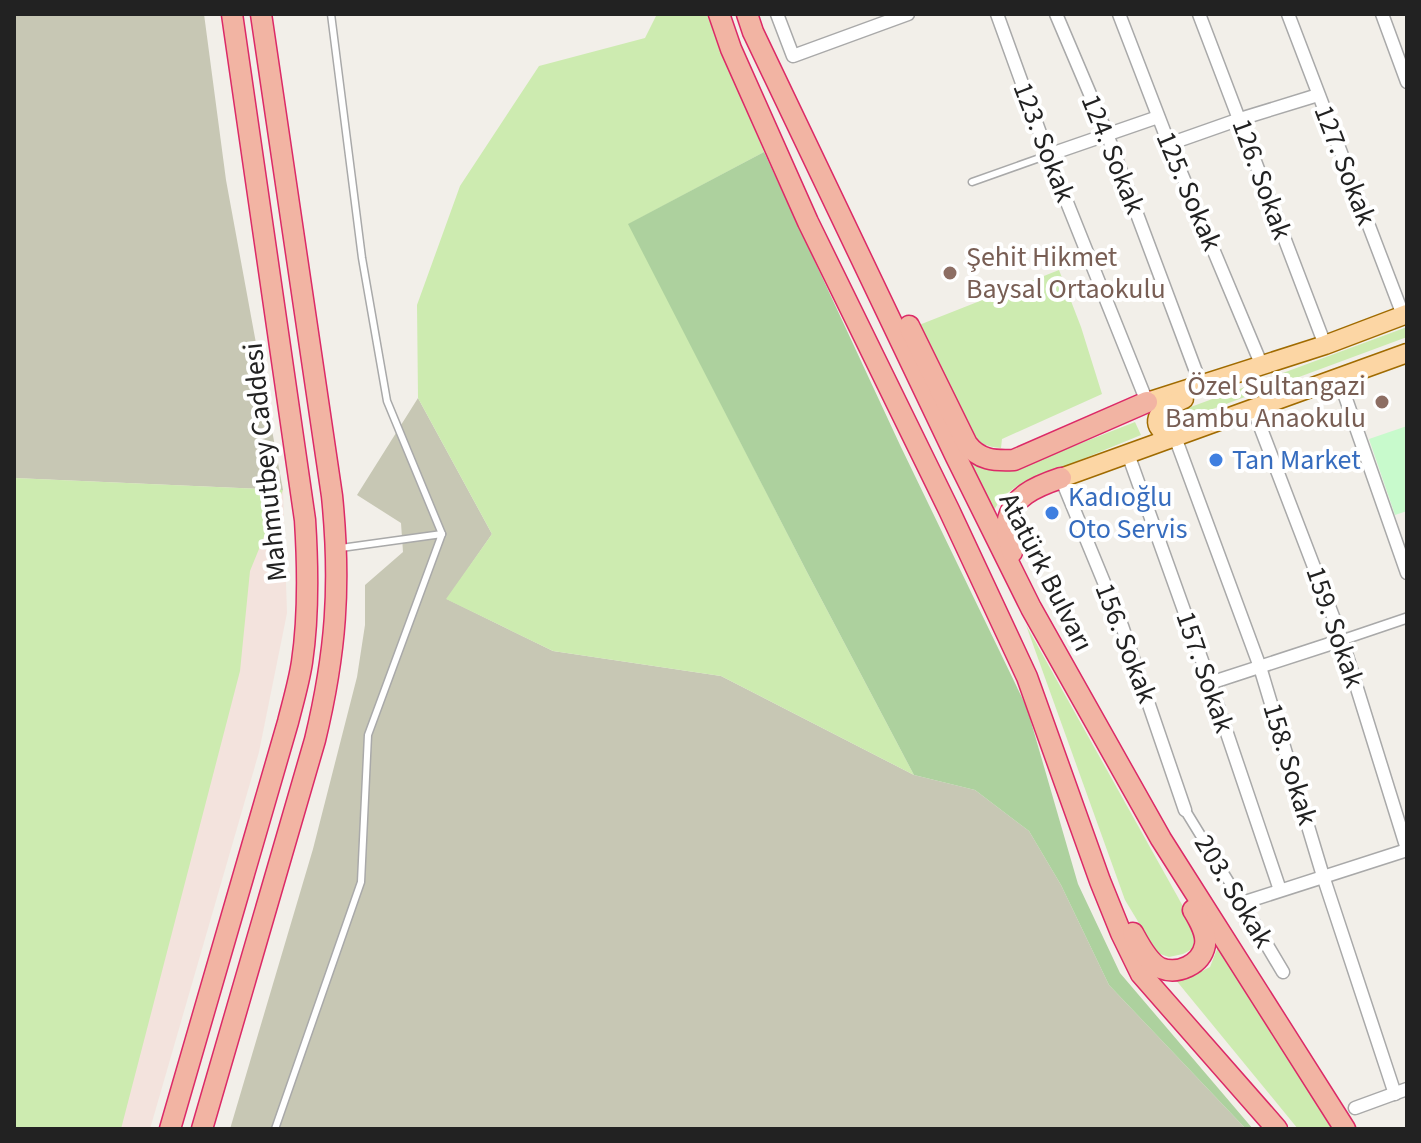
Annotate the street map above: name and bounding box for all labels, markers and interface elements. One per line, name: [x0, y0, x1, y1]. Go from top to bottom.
street label: 123. Sokak: [1003, 76, 1085, 208]
street label: 124. Sokak: [1071, 88, 1155, 220]
street label: 127. Sokak: [1304, 99, 1386, 231]
street label: 126. Sokak: [1222, 113, 1302, 245]
street label: 125. Sokak: [1146, 125, 1232, 257]
place label: Şehit Hikmet Baysal Ortaokulu: [966, 237, 1166, 309]
marker: Şehit Hikmet Baysal Ortaokulu: [941, 264, 959, 282]
street label: Mahmutbey Caddesi: [233, 341, 297, 583]
place label: Özel Sultangazi Bambu Anaokulu: [1165, 366, 1366, 438]
marker: Özel Sultangazi Bambu Anaokulu: [1373, 393, 1391, 411]
place label: Tan Market: [1232, 440, 1361, 480]
marker: Tan Market: [1207, 451, 1225, 469]
place label: Kadıoğlu Oto Servis: [1068, 477, 1187, 549]
street label: Atatürk Bulvarı: [989, 486, 1103, 658]
marker: Kadıoğlu Oto Servis: [1043, 504, 1061, 522]
street label: 159. Sokak: [1296, 561, 1374, 693]
street label: 156. Sokak: [1085, 577, 1167, 709]
street label: 157. Sokak: [1166, 606, 1244, 738]
street label: 158. Sokak: [1252, 698, 1328, 830]
street label: 203. Sokak: [1184, 827, 1284, 955]

